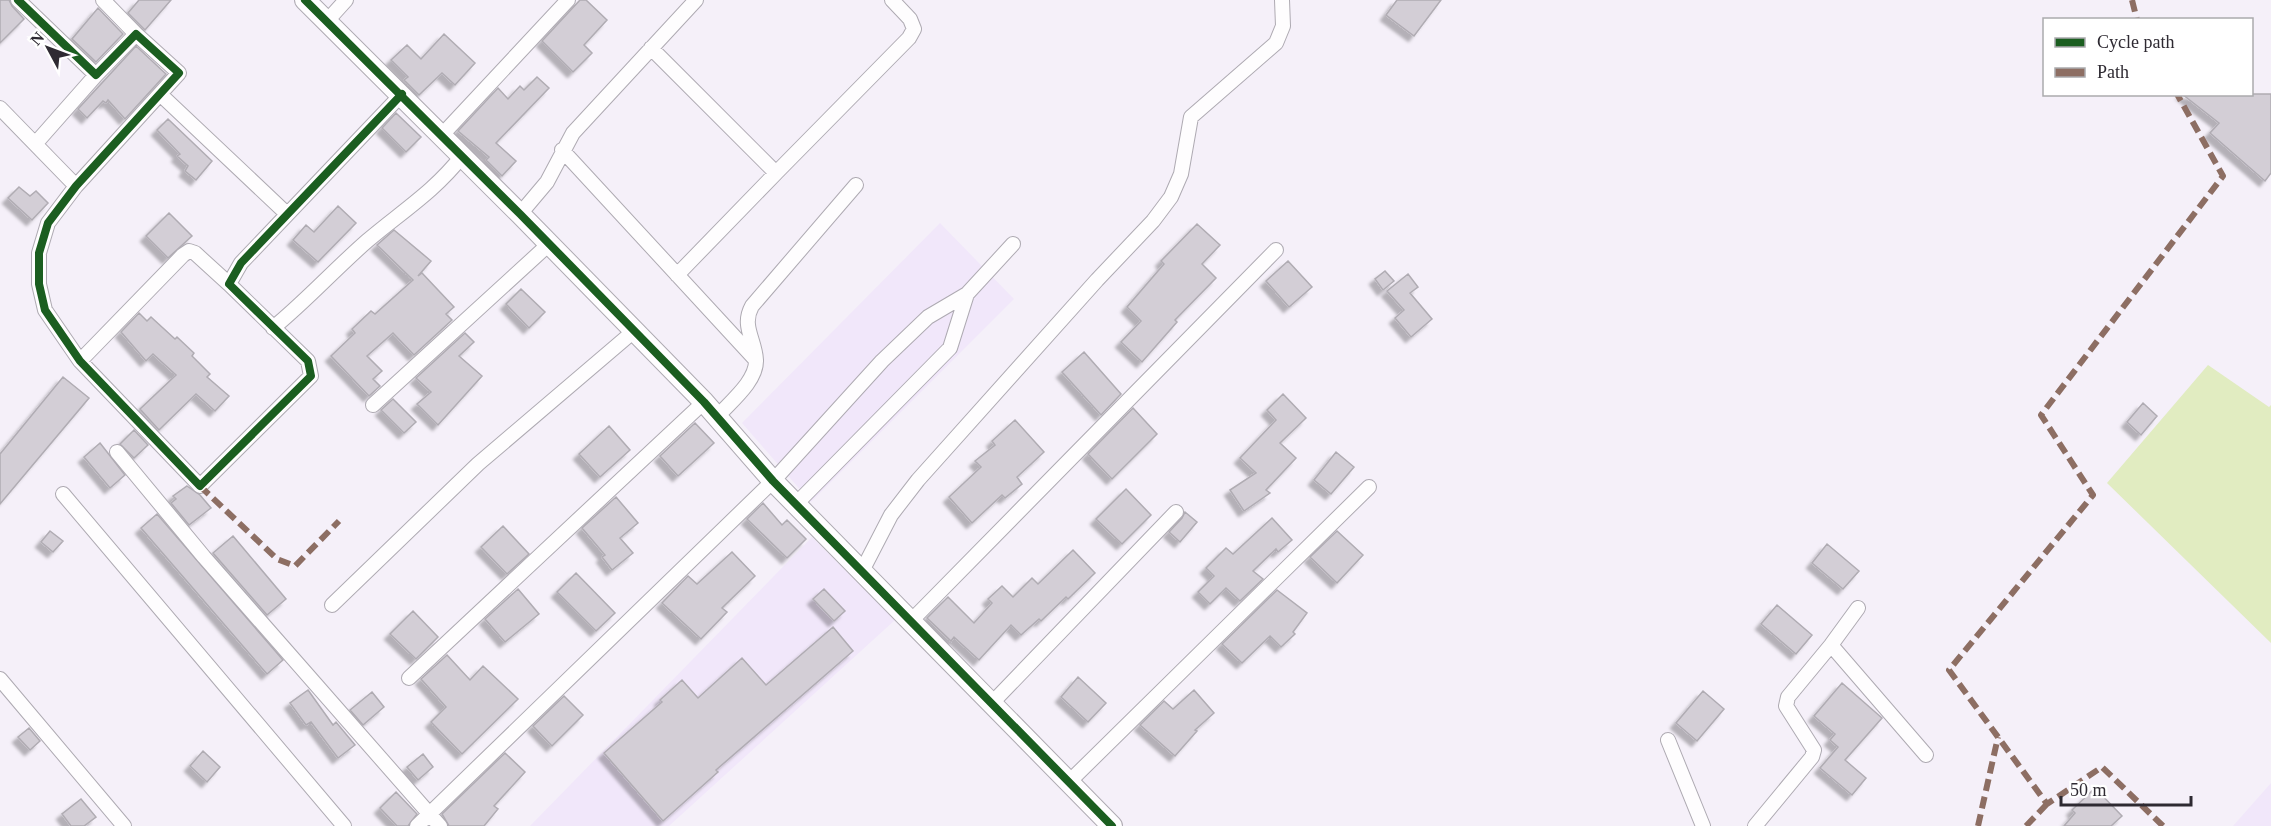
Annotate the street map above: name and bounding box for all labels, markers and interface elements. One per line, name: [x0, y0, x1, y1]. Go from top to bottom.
north arrow: [18, 18, 78, 78]
legend: [2043, 18, 2253, 96]
text: N: [27, 28, 48, 48]
text: Cycle path: [2097, 32, 2174, 52]
text: Path: [2097, 62, 2129, 82]
scale bar: [2061, 769, 2192, 807]
text: 50 m: [2070, 780, 2107, 800]

